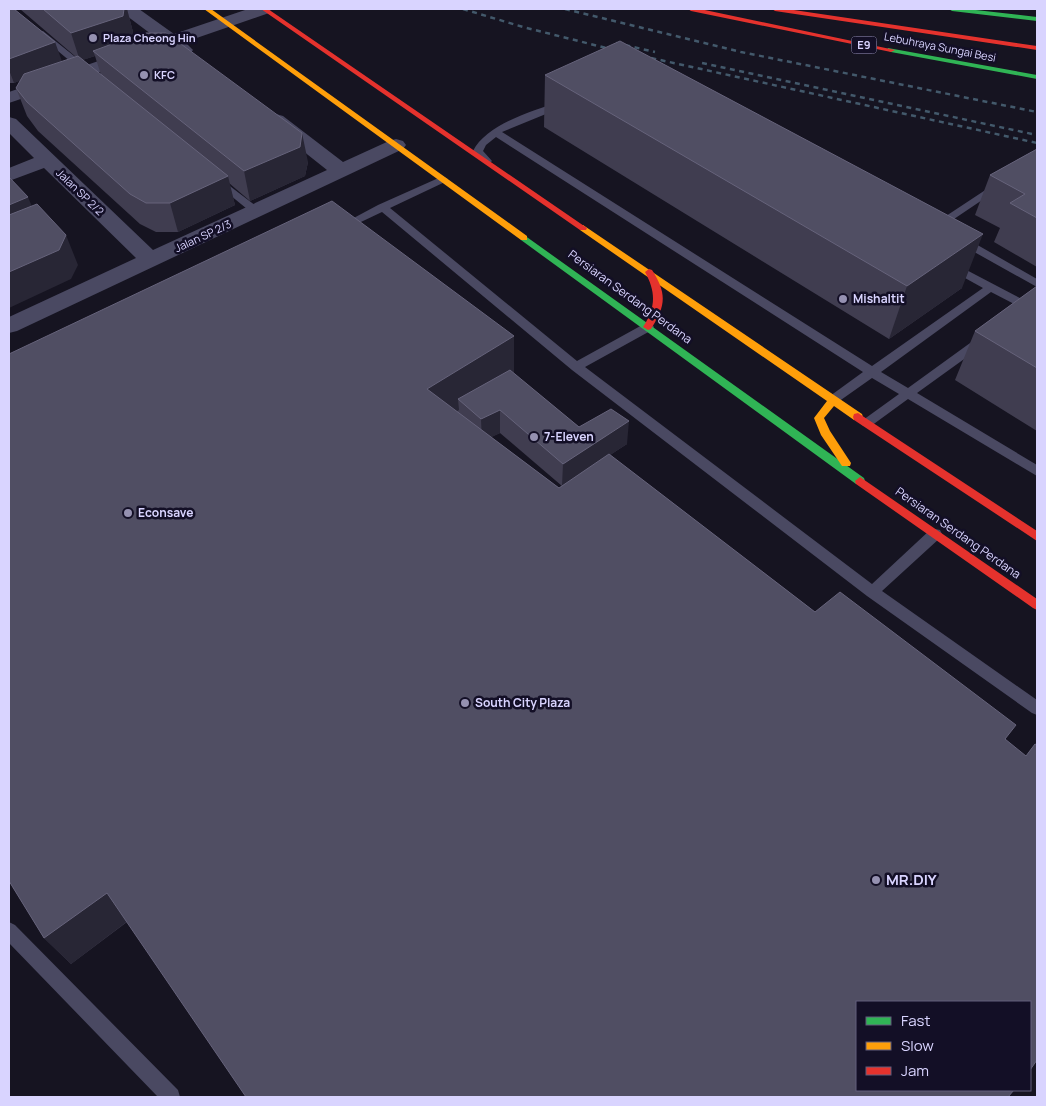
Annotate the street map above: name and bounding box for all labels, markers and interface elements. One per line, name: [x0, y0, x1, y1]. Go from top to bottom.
street label: Lebuhraya Sungai Besi: [883, 28, 997, 65]
place label: Plaza Cheong Hin: [103, 30, 196, 45]
marker: Plaza Cheong Hin: [87, 32, 99, 44]
road number: E9: [852, 36, 876, 54]
place label: KFC: [154, 67, 175, 82]
marker: KFC: [138, 69, 150, 81]
street label: Jalan SP 2/2: [53, 165, 108, 218]
street label: Jalan SP 2/3: [172, 216, 234, 255]
street label: Persiaran Serdang Perdana: [565, 246, 696, 347]
place label: Mishaltit: [853, 290, 905, 307]
marker: Mishaltit: [837, 293, 849, 305]
place label: 7-Eleven: [544, 428, 594, 445]
marker: 7-Eleven: [528, 431, 540, 443]
street label: Persiaran Serdang Perdana: [892, 483, 1024, 582]
place label: Econsave: [138, 504, 193, 521]
marker: Econsave: [122, 507, 134, 519]
place label: South City Plaza: [475, 694, 570, 711]
marker: South City Plaza: [459, 697, 471, 709]
place label: MR.DIY: [886, 869, 937, 890]
marker: MR.DIY: [870, 874, 882, 886]
legend: [856, 1001, 1031, 1091]
text: Fast: [901, 1010, 930, 1031]
text: Slow: [901, 1035, 934, 1056]
text: Jam: [901, 1060, 929, 1081]

